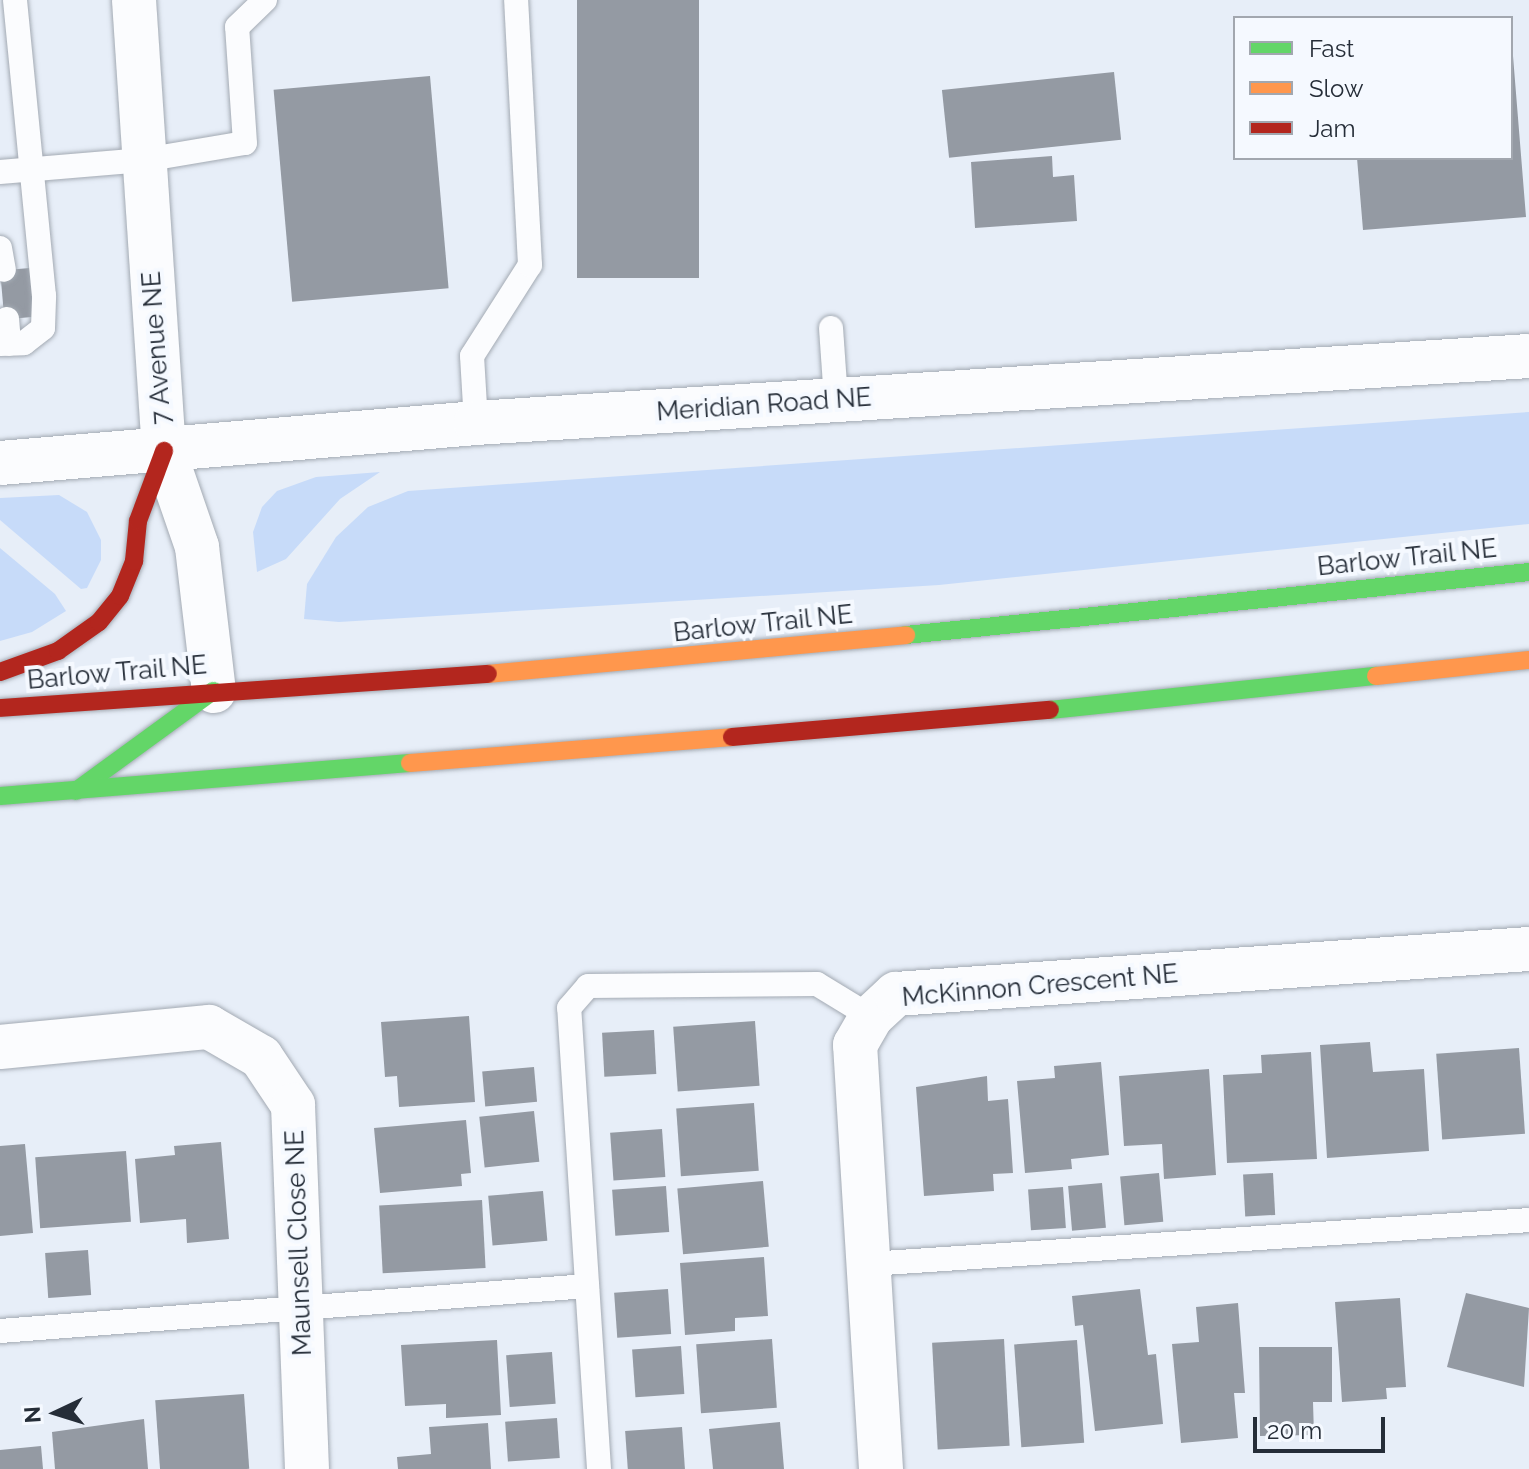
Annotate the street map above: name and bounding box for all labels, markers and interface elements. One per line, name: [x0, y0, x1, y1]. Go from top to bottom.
legend: [1233, 16, 1513, 160]
text: Fast: [1309, 34, 1354, 63]
text: Slow: [1309, 74, 1363, 103]
text: Jam: [1309, 114, 1355, 143]
street label: 7 Avenue NE: [136, 270, 178, 426]
street label: Meridian Road NE: [656, 382, 872, 428]
street label: Barlow Trail NE: [1315, 533, 1499, 583]
street label: Barlow Trail NE: [671, 599, 855, 649]
street label: Barlow Trail NE: [25, 650, 209, 696]
street label: McKinnon Crescent NE: [901, 958, 1179, 1014]
street label: Maunsell Close NE: [279, 1129, 319, 1357]
north arrow: [16, 1373, 96, 1453]
scale bar: [1257, 1401, 1389, 1451]
text: N: [19, 1405, 46, 1424]
text: 20 m: [1267, 1416, 1322, 1445]

